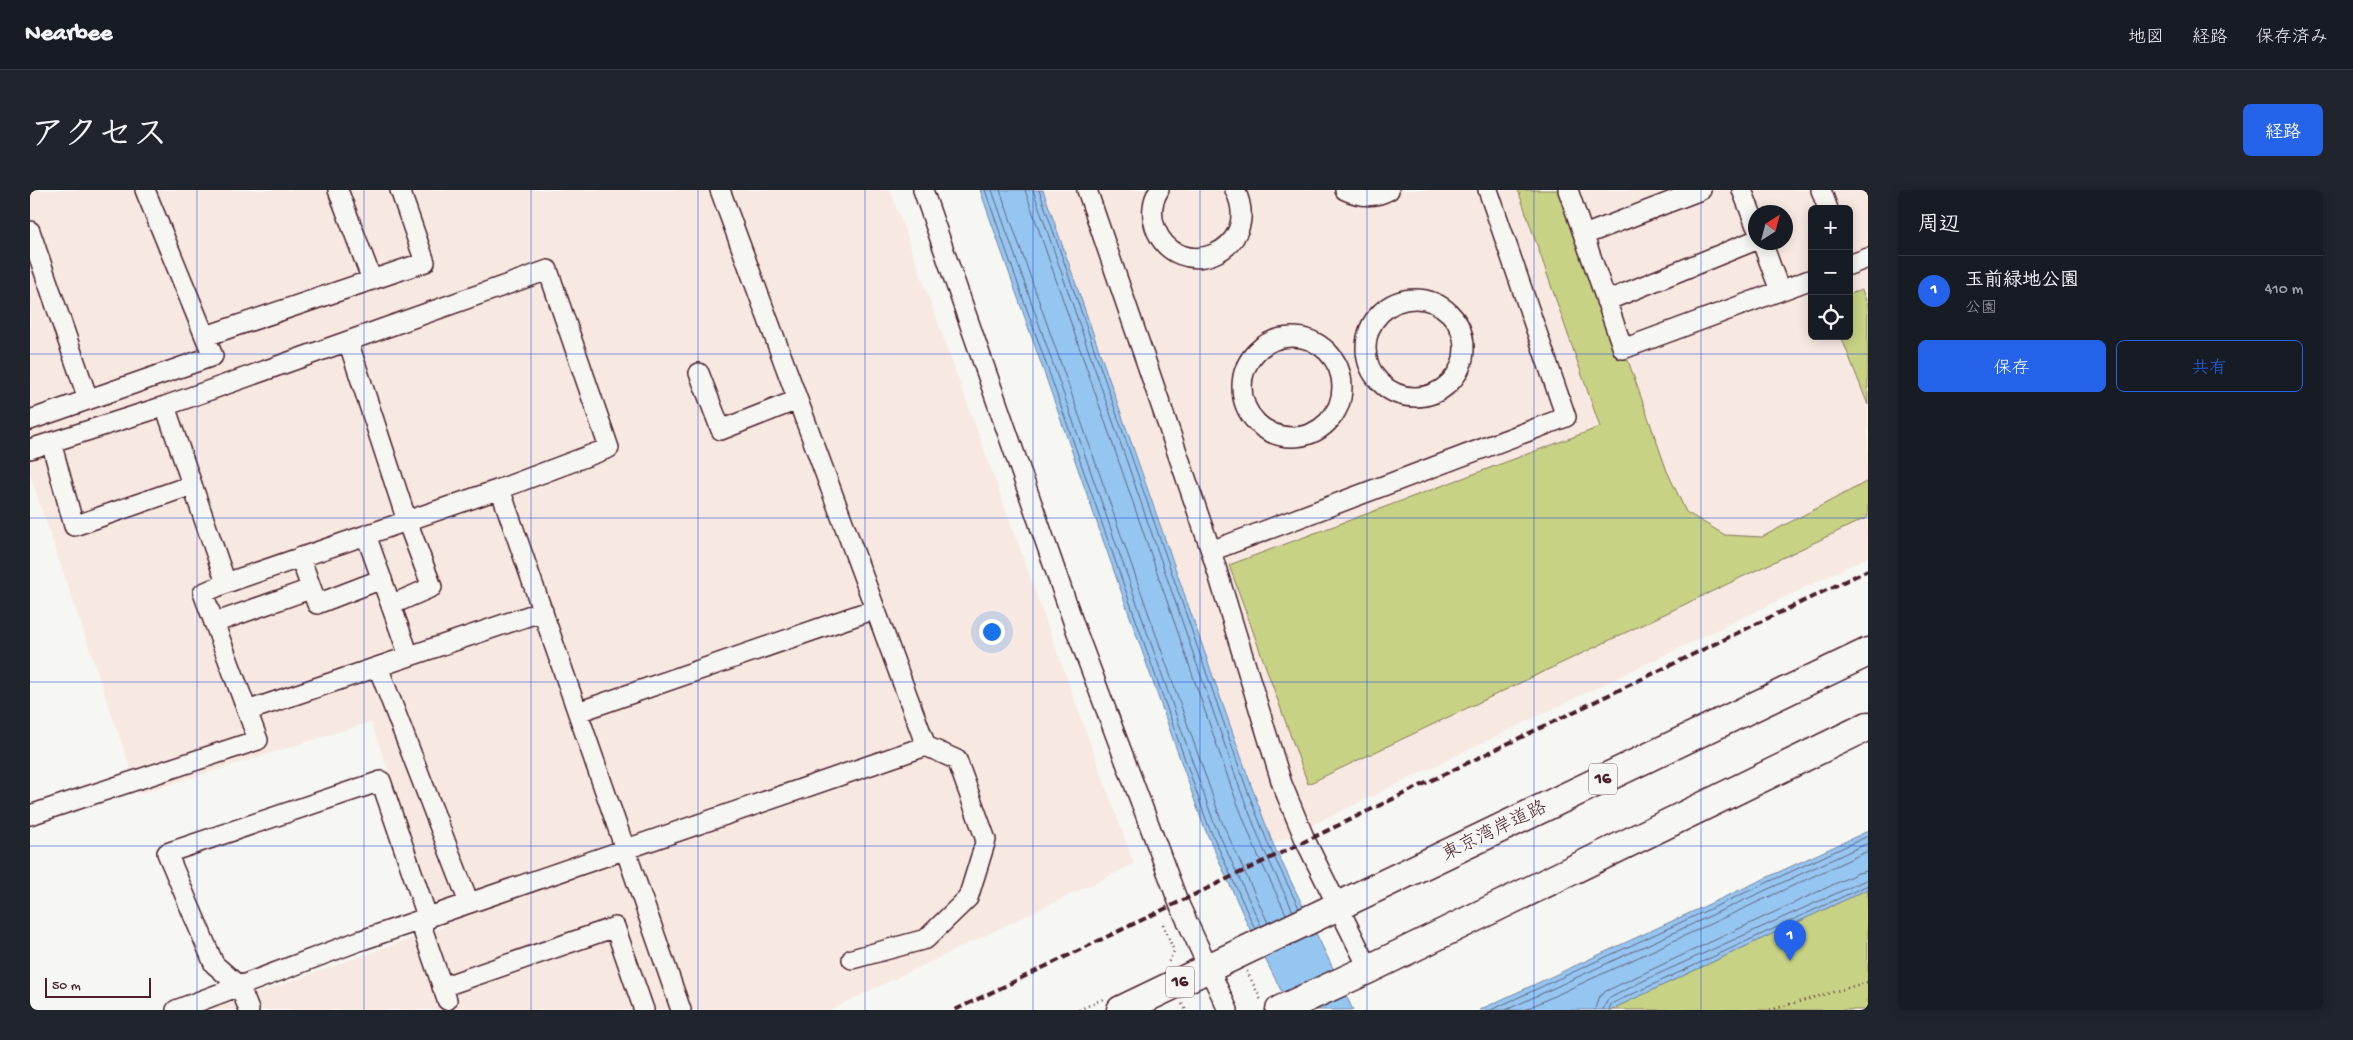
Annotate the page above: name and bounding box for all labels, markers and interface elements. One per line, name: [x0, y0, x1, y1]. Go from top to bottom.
text: Nearbee: [25, 20, 112, 49]
text: 地図: [2128, 28, 2164, 49]
text: 経路: [2192, 28, 2228, 49]
text: 保存済み: [2256, 28, 2328, 49]
button: 経路: [2243, 104, 2323, 156]
text: アクセス: [30, 117, 168, 158]
north arrow: [1748, 205, 1793, 250]
map controls: [1808, 205, 1853, 340]
button: +: [1808, 205, 1853, 250]
text: 周辺: [1918, 214, 1960, 239]
button: −: [1808, 250, 1853, 295]
text: 玉前緑地公園: [1965, 270, 2079, 293]
text: 1: [1931, 281, 1937, 300]
text: 410 m: [2265, 281, 2303, 300]
button: locate: [1808, 295, 1853, 340]
text: 公園: [1965, 300, 1997, 319]
button: 保存: [1918, 340, 2106, 392]
button: 共有: [2116, 340, 2303, 392]
your location: [979, 619, 1005, 645]
road number: 16: [1589, 764, 1617, 794]
street label: 東京湾岸道路: [1438, 796, 1551, 867]
pin: 1: [1774, 920, 1806, 961]
road number: 16: [1166, 966, 1194, 998]
scale bar: [45, 975, 151, 998]
text: 50 m: [52, 978, 81, 995]

